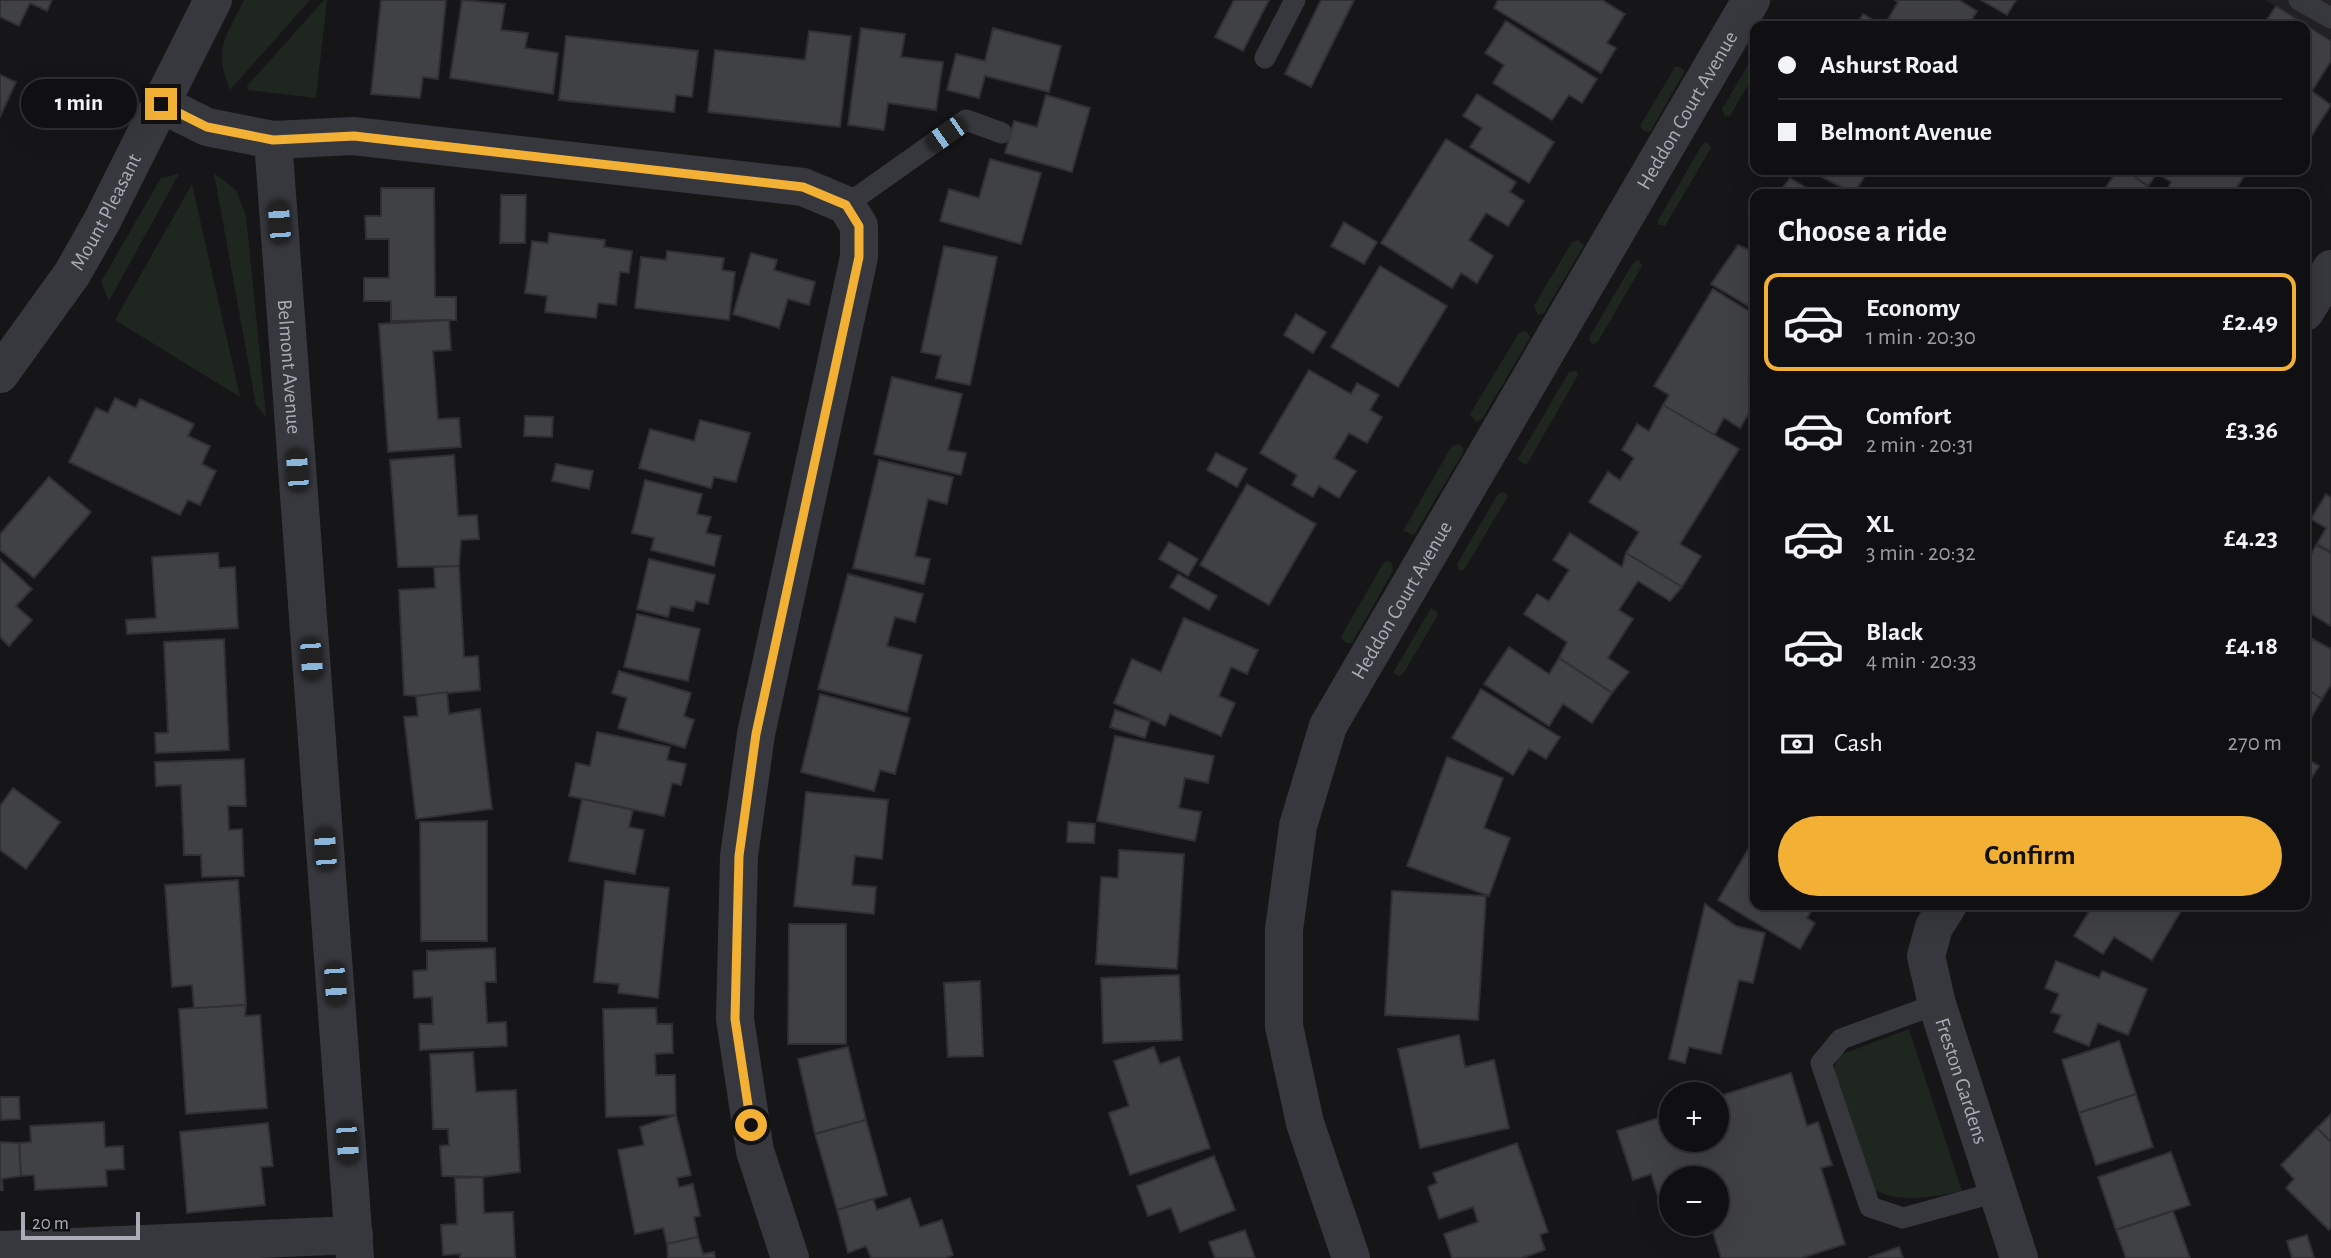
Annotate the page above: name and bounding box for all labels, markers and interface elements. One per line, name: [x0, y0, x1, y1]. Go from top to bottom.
street label: Heddon Court Avenue: [1633, 28, 1741, 193]
text: Ashurst Road: [1820, 52, 1958, 78]
callout: 1 min: [21, 80, 136, 128]
route end: [145, 88, 177, 120]
text: 1 min: [55, 92, 103, 115]
car: [923, 113, 970, 155]
text: Belmont Avenue: [1820, 119, 1992, 145]
street label: Mount Pleasant: [67, 150, 145, 274]
car: [268, 200, 291, 244]
text: Choose a ride: [1778, 215, 1947, 247]
icon: car: [1782, 291, 1845, 354]
text: Economy: [1866, 295, 1960, 321]
street label: Belmont Avenue: [274, 299, 305, 435]
text: £2.49: [2223, 309, 2278, 335]
text: 1 min · 20:30: [1866, 326, 1976, 349]
icon: car: [1782, 399, 1845, 462]
text: Comfort: [1866, 403, 1951, 429]
text: £3.36: [2225, 417, 2278, 443]
text: 2 min · 20:31: [1866, 434, 1974, 457]
car: [286, 448, 309, 492]
icon: car: [1782, 507, 1845, 570]
text: XL: [1866, 511, 1893, 537]
street label: Heddon Court Avenue: [1348, 517, 1456, 683]
text: £4.23: [2224, 525, 2278, 551]
text: 3 min · 20:32: [1866, 542, 1976, 565]
icon: car: [1782, 615, 1845, 678]
text: Black: [1866, 619, 1923, 645]
text: £4.18: [2225, 633, 2278, 659]
car: [300, 637, 323, 681]
text: 4 min · 20:33: [1866, 650, 1976, 673]
icon: cash: [1778, 725, 1816, 763]
text: Cash: [1834, 730, 1883, 756]
text: 270 m: [2228, 732, 2282, 755]
button: Confirm: [1778, 816, 2282, 896]
car: [314, 827, 337, 871]
car: [324, 962, 347, 1006]
street label: Freston Gardens: [1931, 1015, 1991, 1147]
map controls: [1659, 1082, 1729, 1236]
button: +: [1659, 1082, 1729, 1152]
route start: [735, 1109, 767, 1141]
car: [336, 1121, 359, 1165]
button: −: [1659, 1166, 1729, 1236]
scale bar: [21, 1209, 140, 1241]
text: 20 m: [32, 1214, 69, 1233]

